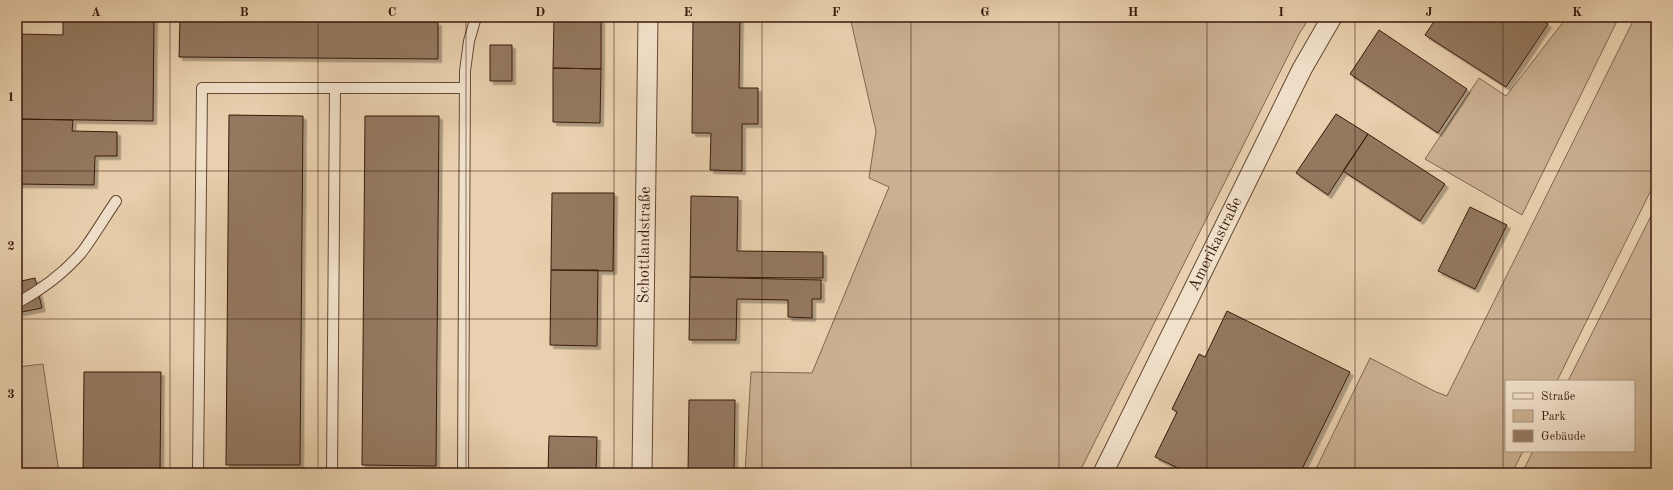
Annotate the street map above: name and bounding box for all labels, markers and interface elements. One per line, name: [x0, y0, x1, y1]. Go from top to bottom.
text: A: [91, 6, 101, 19]
text: B: [239, 6, 249, 19]
text: C: [388, 6, 396, 19]
text: D: [535, 6, 545, 19]
text: E: [684, 6, 693, 19]
text: F: [832, 6, 841, 19]
text: G: [980, 6, 990, 19]
text: H: [1128, 6, 1139, 19]
text: I: [1278, 6, 1284, 19]
text: J: [1425, 6, 1433, 19]
text: K: [1572, 6, 1582, 19]
text: 1: [7, 91, 15, 104]
street label: Schottlandstraße: [636, 186, 654, 304]
street label: Amerikastraße: [1186, 195, 1245, 294]
text: 2: [7, 240, 15, 253]
legend: [1505, 380, 1635, 452]
text: 3: [7, 388, 15, 401]
text: Straße: [1541, 391, 1576, 403]
text: Park: [1541, 411, 1566, 423]
text: Gebäude: [1541, 431, 1586, 443]

